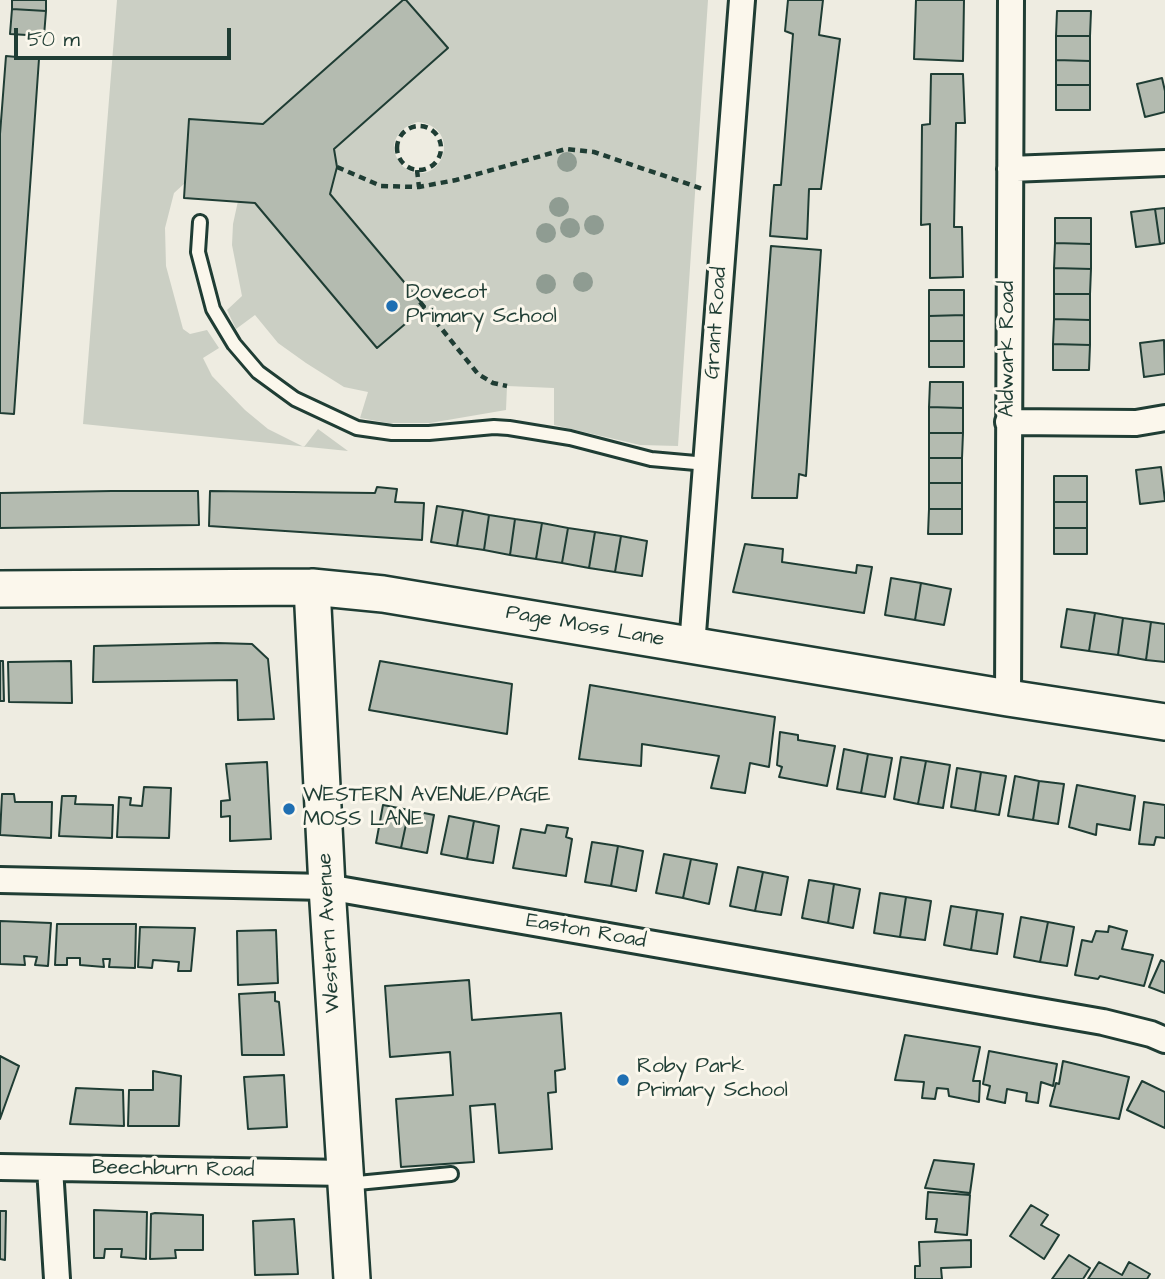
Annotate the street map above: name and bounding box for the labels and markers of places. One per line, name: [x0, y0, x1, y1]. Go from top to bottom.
place label: Dovecot Primary School: [406, 281, 557, 331]
marker: Dovecot Primary School: [384, 298, 400, 314]
place label: WESTERN AVENUE/PAGE MOSS LANE: [303, 784, 551, 834]
marker: WESTERN AVENUE/PAGE MOSS LANE: [281, 801, 297, 817]
place label: Roby Park Primary School: [637, 1055, 788, 1105]
marker: Roby Park Primary School: [615, 1072, 631, 1088]

